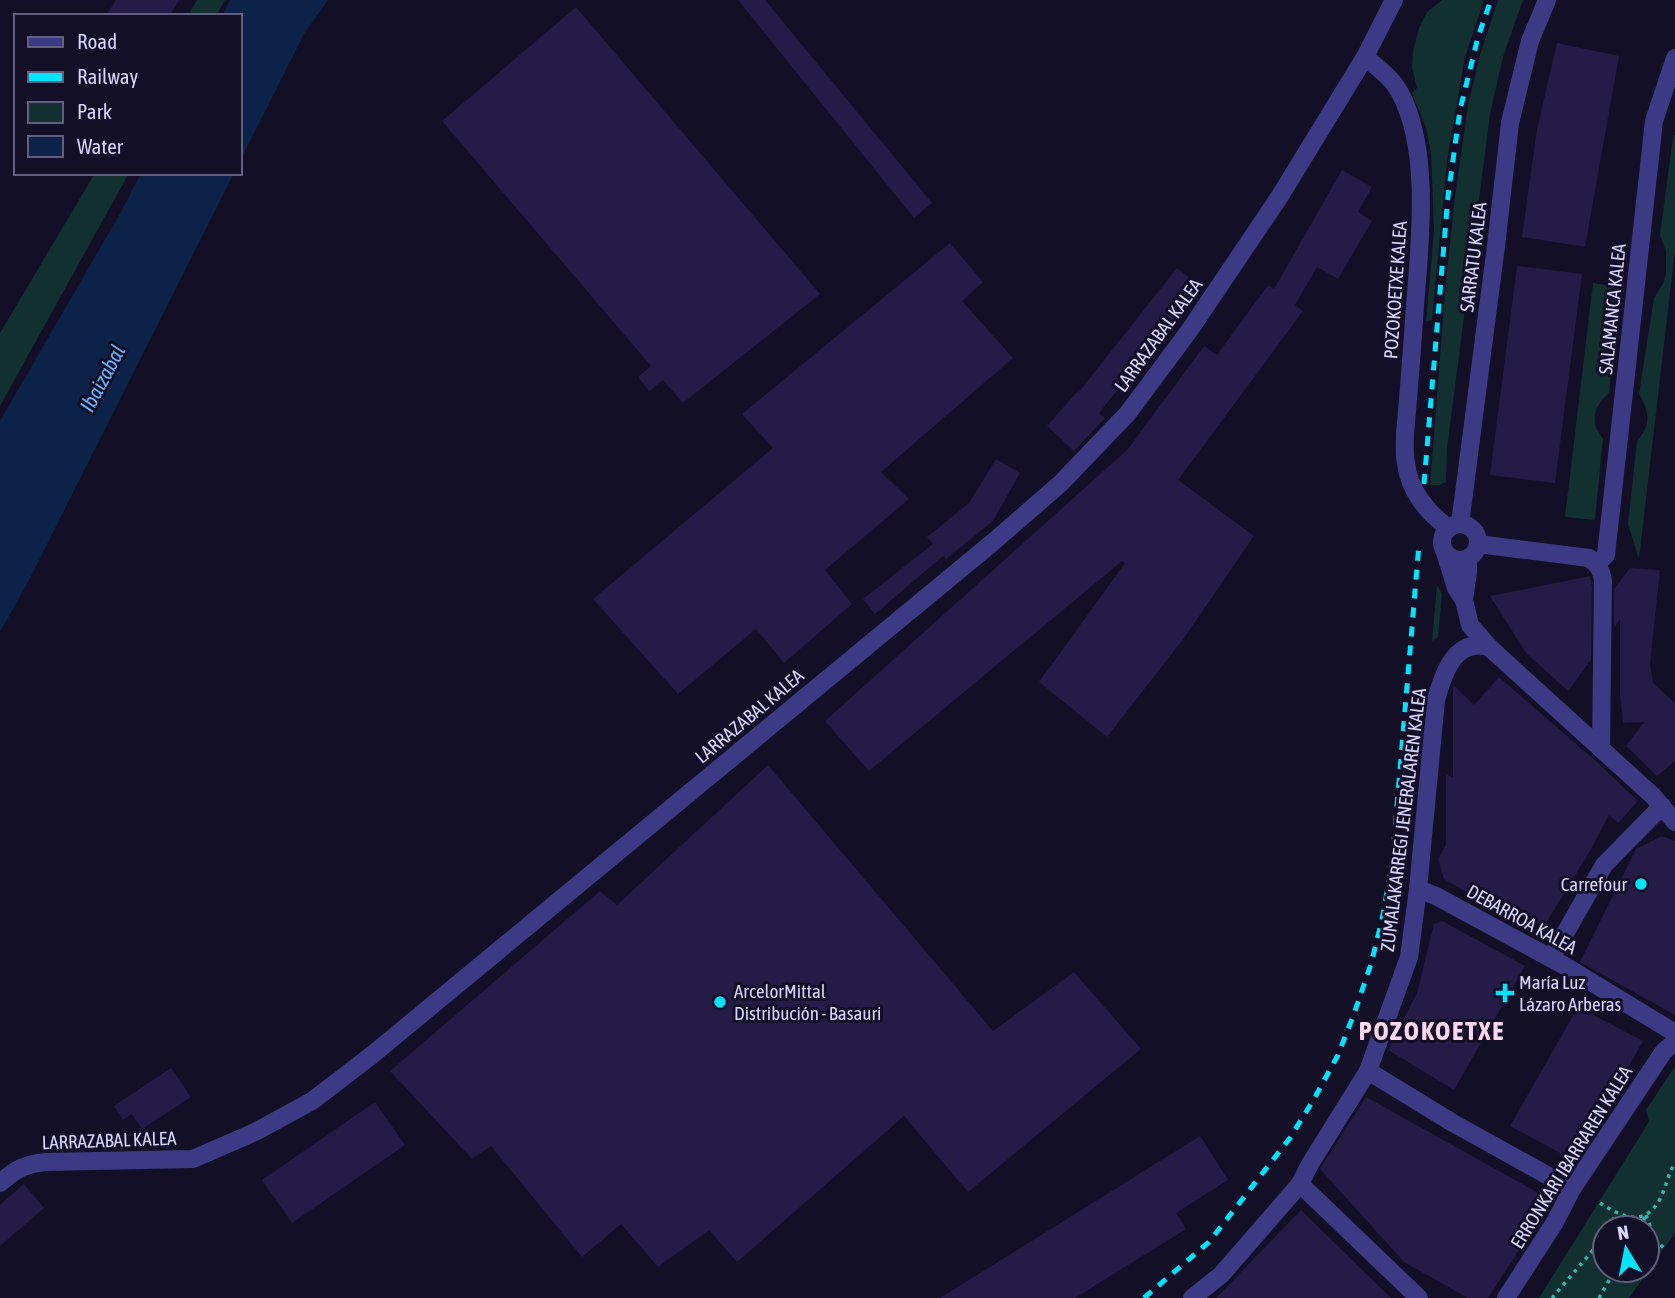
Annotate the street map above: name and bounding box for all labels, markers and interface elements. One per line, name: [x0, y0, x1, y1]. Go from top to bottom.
legend: [14, 14, 242, 175]
text: Road: [77, 29, 117, 53]
text: Railway: [77, 64, 139, 88]
text: Park: [77, 99, 112, 123]
text: Water: [77, 134, 124, 158]
street label: SARRATU KALEA: [1455, 200, 1491, 313]
street label: POZOKOETXE KALEA: [1379, 219, 1411, 360]
street label: SALAMANCA KALEA: [1594, 242, 1630, 375]
street label: LARRAZABAL KALEA: [1110, 274, 1207, 396]
water label: Ibaizabal: [74, 340, 130, 416]
street label: LARRAZABAL KALEA: [690, 664, 808, 768]
street label: ZUMALAKARREGI JENERALAREN KALEA: [1376, 686, 1430, 953]
place label: Carrefour: [1561, 873, 1627, 895]
marker: Carrefour: [1633, 876, 1649, 892]
street label: DEBARROA KALEA: [1463, 880, 1581, 959]
place label: María Luz Lázaro Arberas: [1519, 971, 1622, 1015]
place label: ArcelorMittal Distribución - Basauri: [734, 980, 881, 1024]
marker: María Luz Lázaro Arberas: [1497, 985, 1513, 1001]
marker: ArcelorMittal Distribución - Basauri: [712, 994, 728, 1010]
district label: POZOKOETXE: [1359, 1016, 1505, 1046]
street label: ERRONKARI IBARRAREN KALEA: [1505, 1061, 1637, 1253]
street label: LARRAZABAL KALEA: [41, 1127, 177, 1153]
north arrow: [1591, 1214, 1661, 1284]

